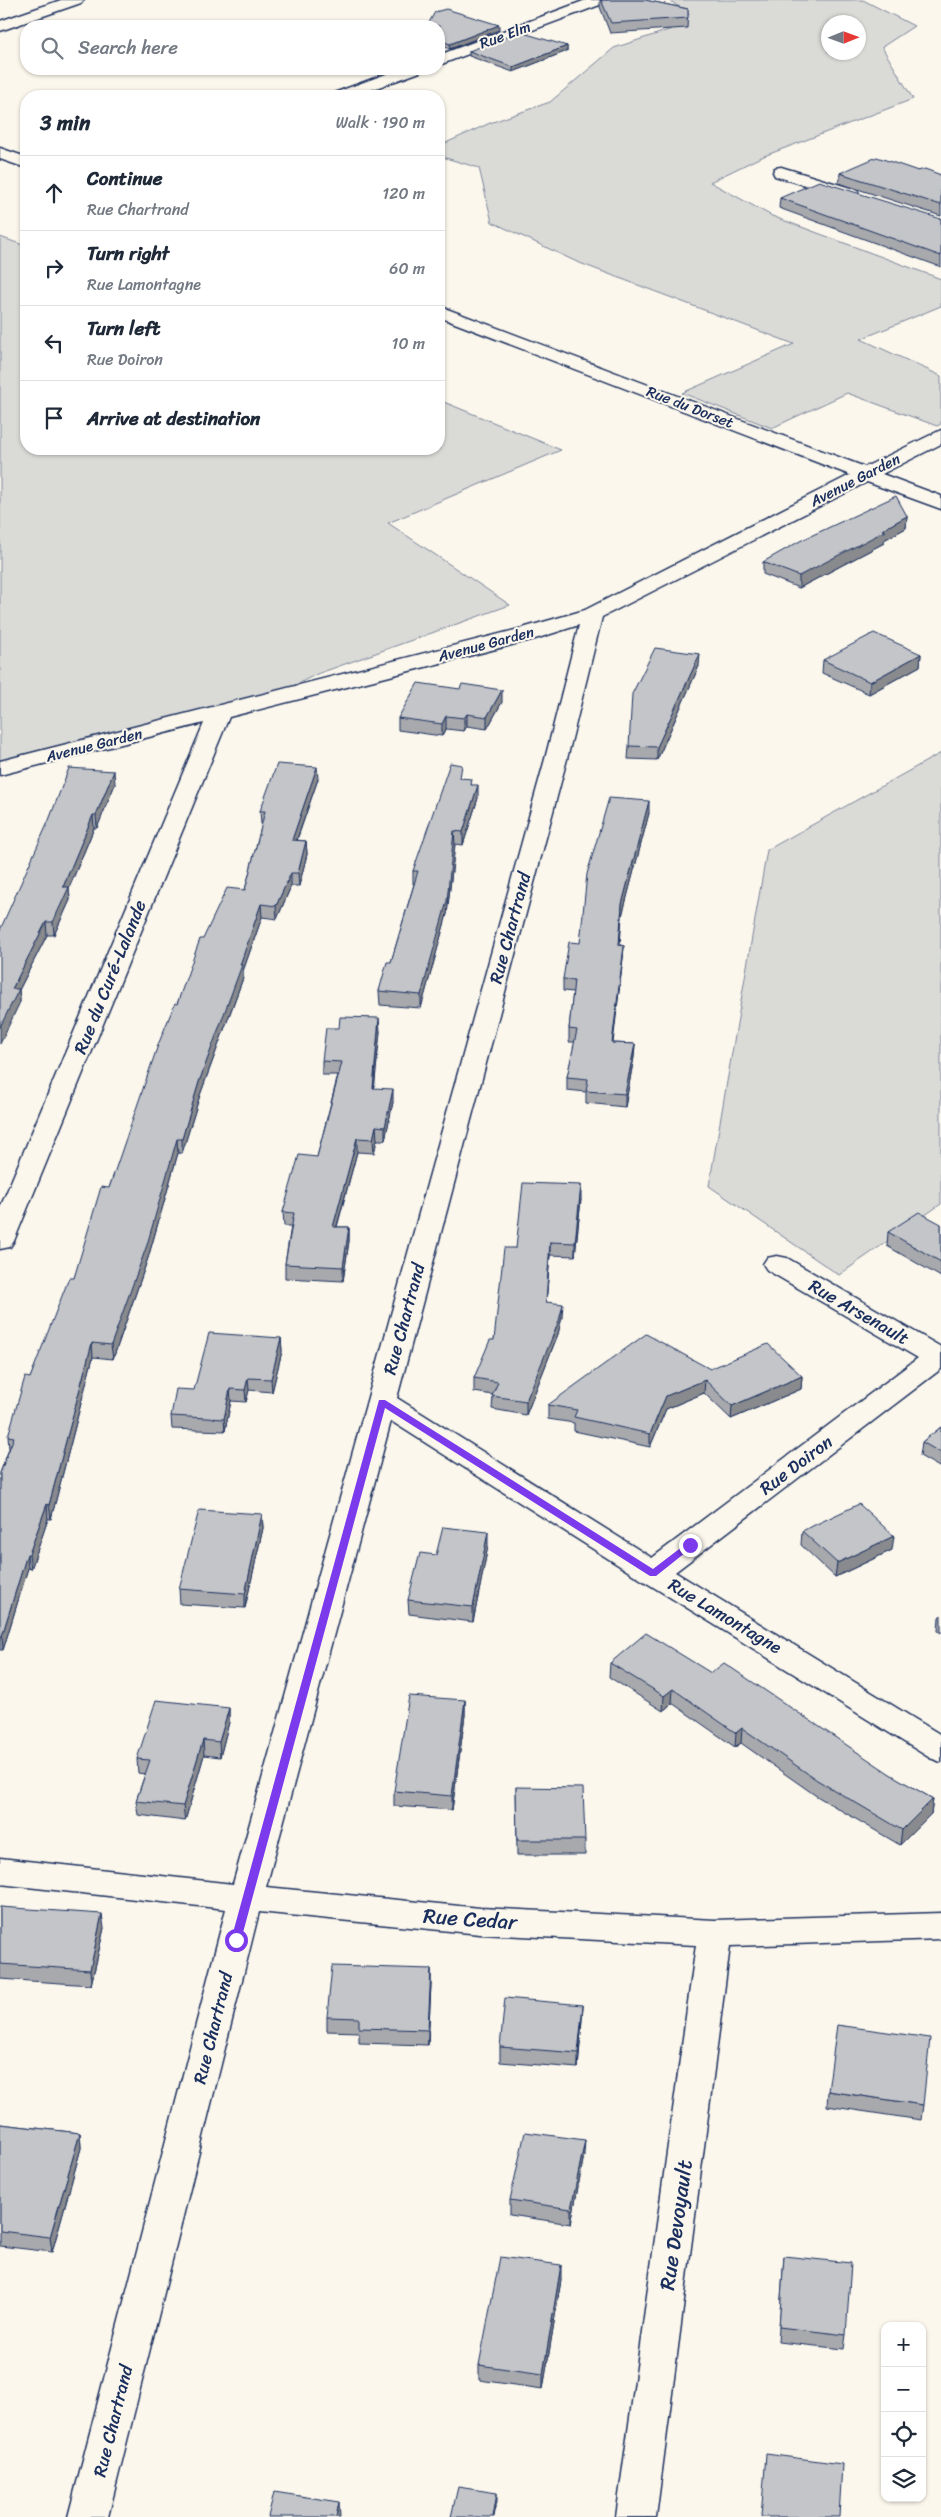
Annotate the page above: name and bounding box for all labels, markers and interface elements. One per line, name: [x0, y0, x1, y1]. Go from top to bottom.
street label: Rue Elm: [476, 14, 534, 56]
north arrow: [821, 15, 866, 60]
search box: [20, 20, 445, 75]
text: Search here: [78, 31, 178, 64]
icon: search: [38, 34, 66, 62]
text: 3 min: [40, 104, 90, 142]
text: Walk · 190 m: [336, 108, 425, 137]
text: Continue: [87, 162, 163, 195]
icon: ahead: [40, 179, 68, 207]
text: 120 m: [382, 179, 425, 208]
text: Rue Chartrand: [87, 195, 189, 224]
text: Turn right: [87, 237, 169, 270]
icon: right: [40, 254, 68, 282]
text: 60 m: [389, 254, 425, 283]
text: Rue Lamontagne: [87, 270, 201, 299]
text: Turn left: [87, 312, 160, 345]
icon: left: [40, 329, 68, 357]
text: 10 m: [392, 329, 425, 358]
text: Rue Doiron: [87, 345, 163, 374]
street label: Rue du Dorset: [643, 378, 738, 436]
text: Arrive at destination: [87, 402, 260, 435]
icon: arrive: [40, 404, 68, 432]
street label: Avenue Garden: [804, 446, 905, 514]
street label: Avenue Garden: [434, 619, 537, 670]
street label: Avenue Garden: [42, 720, 145, 770]
street label: Rue Chartrand: [480, 867, 541, 987]
street label: Rue du Curé-Lalande: [64, 895, 156, 1059]
street label: Rue Chartrand: [374, 1258, 435, 1378]
street label: Rue Arsenault: [802, 1270, 916, 1354]
street label: Rue Doiron: [752, 1426, 840, 1503]
route end: [679, 1534, 702, 1557]
street label: Rue Lamontagne: [662, 1569, 788, 1663]
street label: Rue Cedar: [422, 1897, 519, 1941]
route start: [225, 1929, 248, 1952]
street label: Rue Chartrand: [184, 1967, 243, 2087]
street label: Rue Devoyault: [648, 2157, 704, 2293]
map controls: [881, 2322, 926, 2502]
button: +: [881, 2322, 926, 2367]
street label: Rue Chartrand: [84, 2360, 143, 2480]
button: −: [881, 2367, 926, 2412]
button: locate: [881, 2412, 926, 2457]
button: layers: [881, 2457, 926, 2502]

